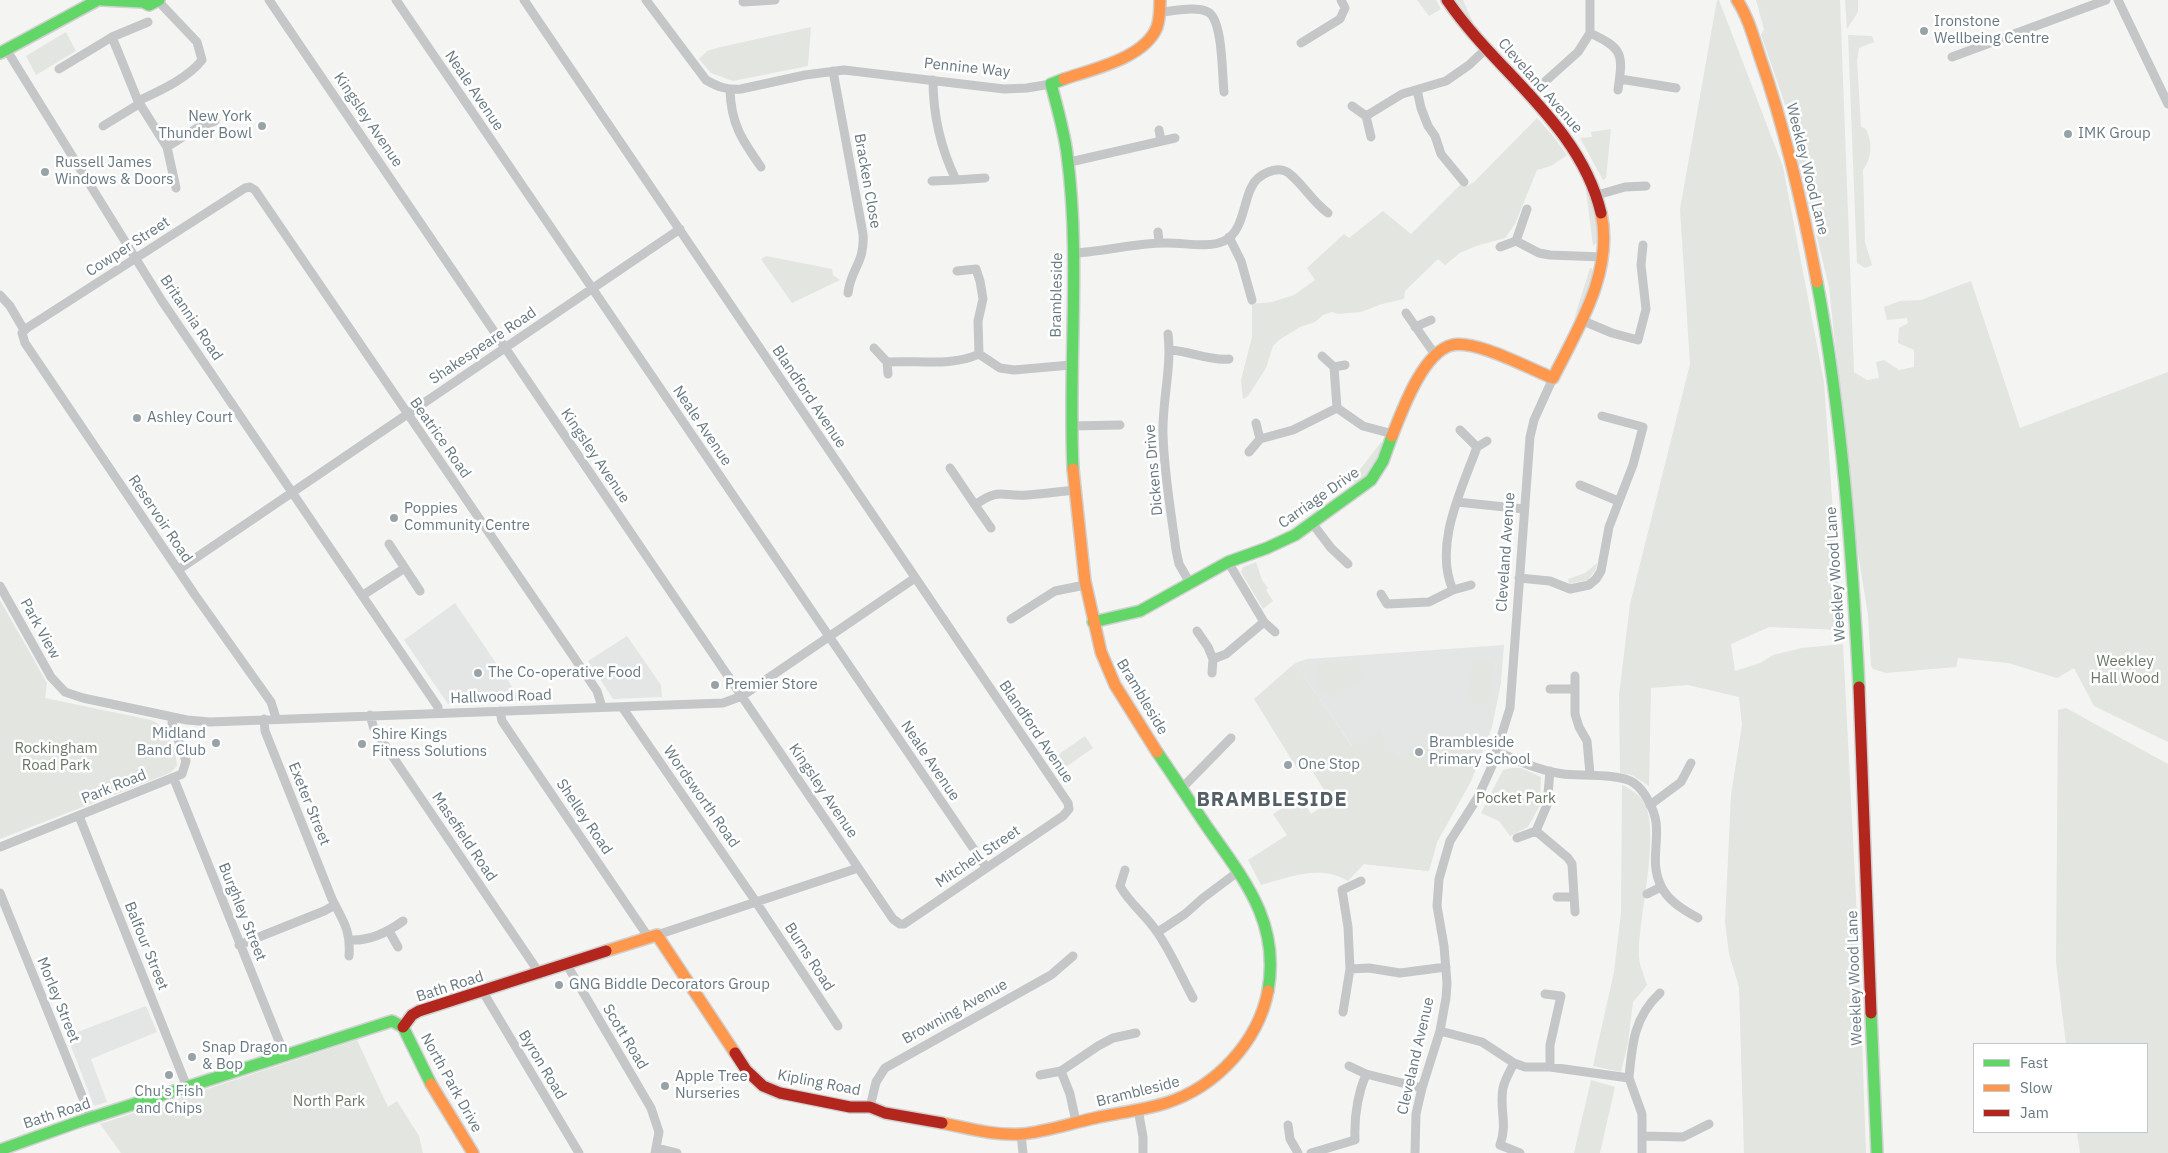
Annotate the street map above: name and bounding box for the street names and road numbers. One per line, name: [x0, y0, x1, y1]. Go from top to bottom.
street label: Cleveland Avenue: [1494, 35, 1586, 137]
street label: Neale Avenue: [441, 48, 507, 134]
street label: Pennine Way: [923, 55, 1011, 81]
street label: Kingsley Avenue: [330, 69, 406, 171]
street label: Weekley Wood Lane: [1782, 101, 1832, 237]
street label: Bracken Close: [850, 132, 884, 230]
street label: Cowper Street: [83, 213, 173, 281]
street label: Brambleside: [1047, 252, 1067, 338]
street label: Britannia Road: [156, 272, 226, 364]
street label: Shakespeare Road: [426, 304, 540, 388]
street label: Blandford Avenue: [768, 342, 850, 452]
street label: Neale Avenue: [669, 383, 735, 469]
street label: Beatrice Road: [406, 394, 474, 482]
street label: Kingsley Avenue: [557, 405, 633, 507]
street label: Dickens Drive: [1141, 424, 1167, 516]
street label: Carriage Drive: [1275, 464, 1363, 532]
street label: Reservoir Road: [124, 472, 196, 566]
street label: Cleveland Avenue: [1493, 492, 1519, 612]
street label: Weekley Wood Lane: [1822, 506, 1850, 642]
street label: Park View: [16, 596, 64, 662]
street label: Brambleside: [1112, 656, 1172, 738]
street label: Blandford Avenue: [995, 677, 1077, 787]
street label: Hallwood Road: [450, 686, 552, 708]
street label: Neale Avenue: [897, 718, 963, 804]
street label: Kingsley Avenue: [785, 740, 861, 842]
street label: Wordsworth Road: [659, 743, 743, 851]
street label: Exeter Street: [284, 760, 334, 848]
street label: Park Road: [79, 766, 149, 808]
street label: Shelley Road: [552, 776, 616, 858]
street label: Masefield Road: [428, 789, 500, 885]
street label: Mitchell Street: [932, 822, 1024, 892]
street label: Burghley Street: [214, 860, 270, 964]
street label: Balfour Street: [120, 899, 172, 993]
street label: Weekley Wood Lane: [1844, 910, 1866, 1046]
street label: Burns Road: [780, 920, 838, 994]
street label: Morley Street: [33, 955, 83, 1045]
street label: Bath Road: [414, 968, 486, 1006]
street label: Browning Avenue: [899, 976, 1011, 1048]
street label: Cleveland Avenue: [1394, 996, 1438, 1116]
street label: Scott Road: [598, 1001, 652, 1073]
street label: Byron Road: [514, 1027, 570, 1103]
street label: North Park Drive: [416, 1030, 486, 1136]
street label: Kipling Road: [776, 1066, 862, 1100]
street label: Brambleside: [1094, 1073, 1182, 1111]
street label: Bath Road: [21, 1095, 93, 1133]

